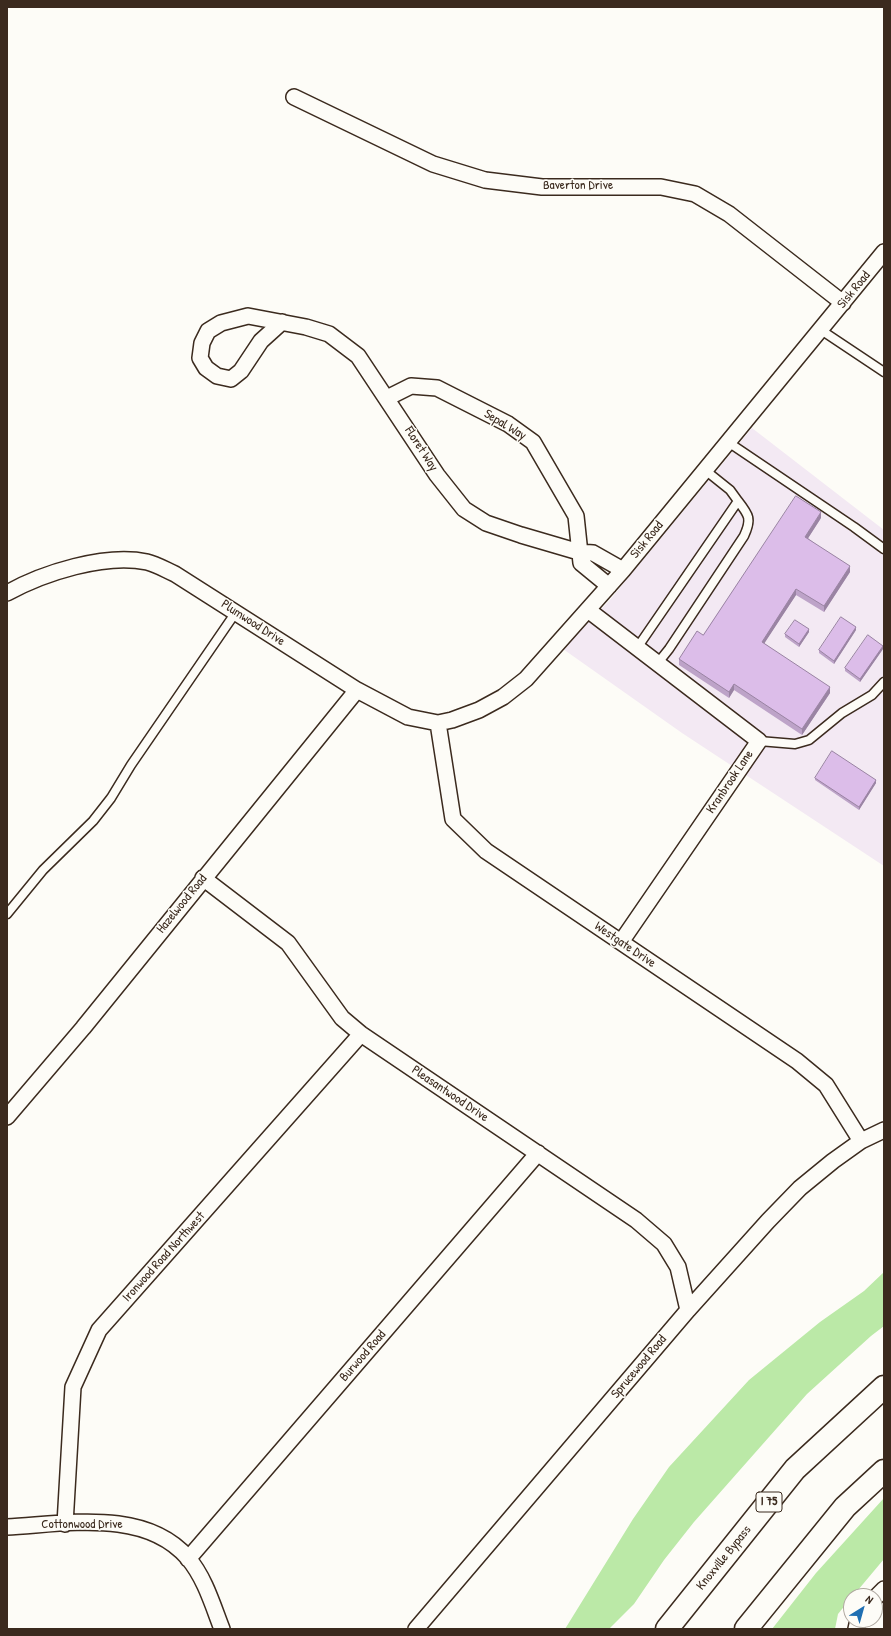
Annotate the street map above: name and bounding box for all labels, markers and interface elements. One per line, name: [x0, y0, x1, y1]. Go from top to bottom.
street label: Baverton Drive: [543, 178, 613, 194]
street label: Sisk Road: [834, 268, 874, 312]
street label: Sepal Way: [481, 406, 529, 444]
street label: Floret Way: [401, 424, 441, 474]
street label: Sisk Road: [627, 518, 667, 562]
street label: Plumwood Drive: [218, 597, 288, 649]
street label: Kranbrook Lane: [703, 747, 757, 817]
street label: Hazelwood Road: [154, 871, 210, 937]
street label: Westgate Drive: [591, 919, 659, 971]
street label: Pleasantwood Drive: [409, 1063, 491, 1125]
street label: Ironwood Road Northwest: [119, 1209, 209, 1305]
street label: Burwood Road: [337, 1327, 389, 1385]
street label: Sprucewood Road: [608, 1332, 670, 1402]
road number: I 75: [756, 1492, 782, 1512]
street label: Cottonwood Drive: [41, 1517, 123, 1533]
street label: Knoxville Bypass: [693, 1523, 755, 1593]
north arrow: [843, 1588, 883, 1628]
text: N: [863, 1592, 876, 1607]

